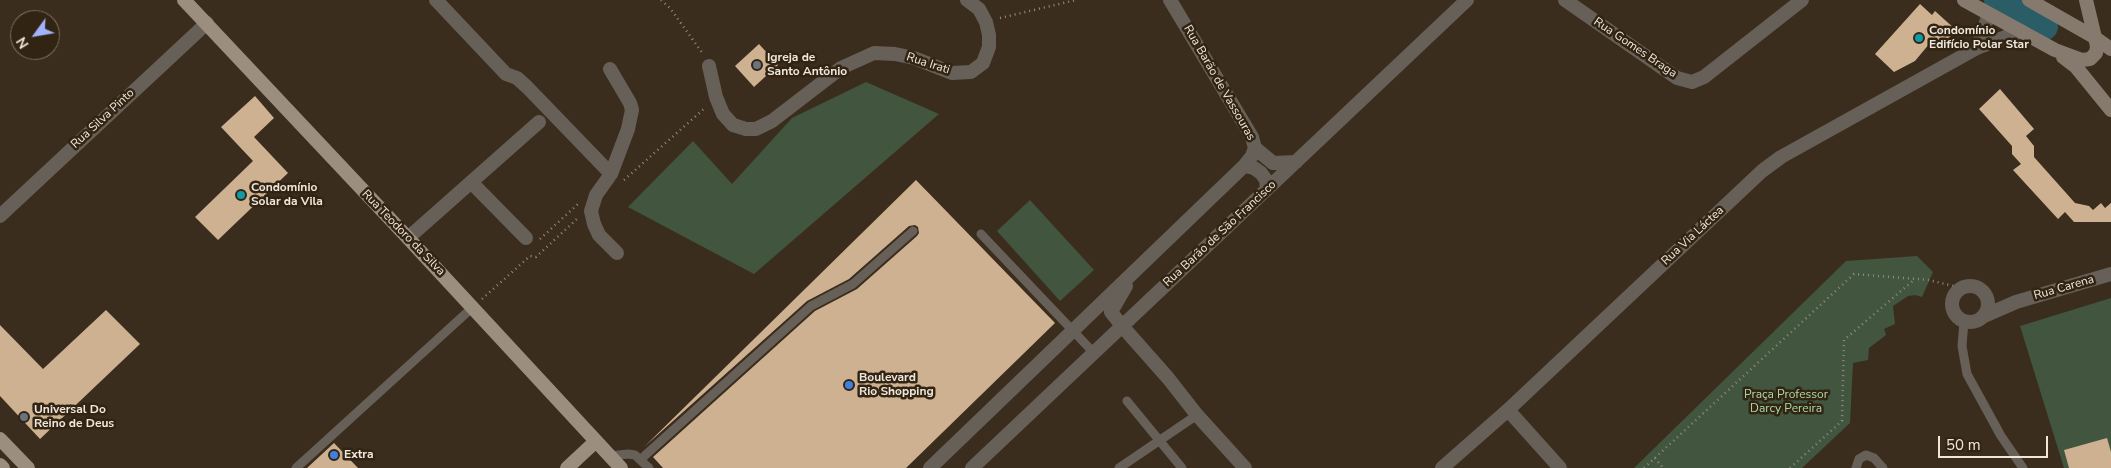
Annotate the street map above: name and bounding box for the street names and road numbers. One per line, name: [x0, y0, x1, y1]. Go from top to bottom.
street label: Rua Gomes Braga: [1591, 15, 1679, 81]
street label: Rua Barão de Vassouras: [1180, 23, 1258, 143]
street label: Rua Irati: [904, 50, 952, 78]
street label: Rua Silva Pinto: [68, 86, 138, 152]
street label: Rua Barão de São Francisco: [1161, 178, 1279, 290]
street label: Rua Teodoro da Silva: [358, 187, 448, 279]
street label: Rua Via Láctea: [1659, 203, 1727, 269]
street label: Rua Carena: [2032, 273, 2096, 303]

